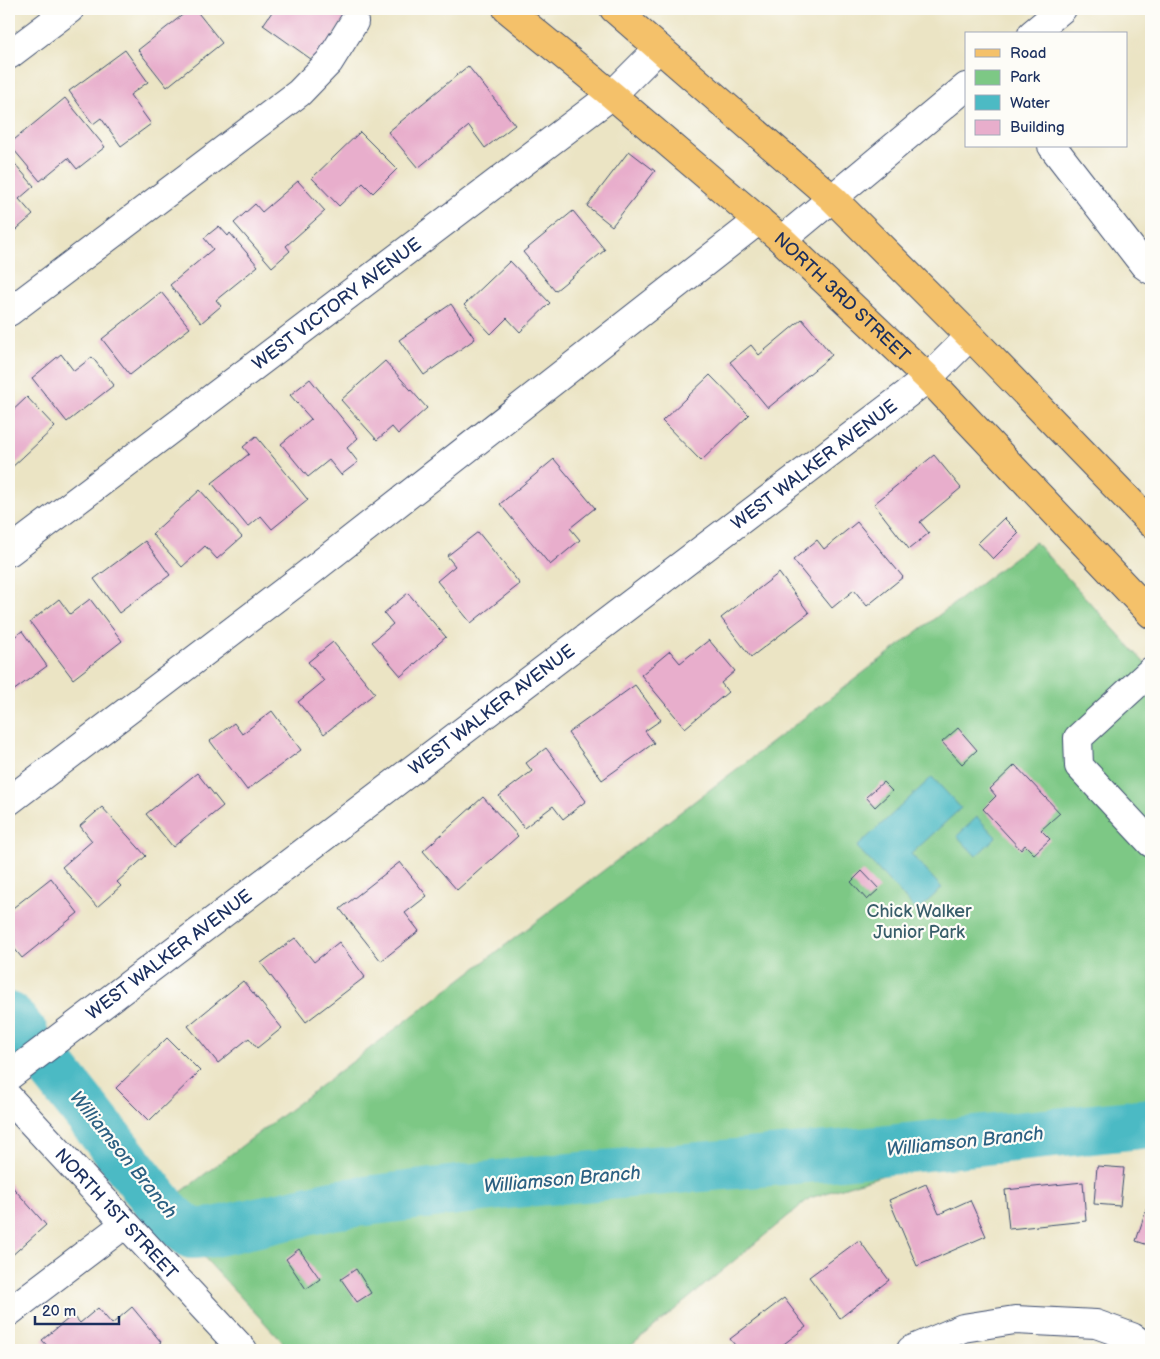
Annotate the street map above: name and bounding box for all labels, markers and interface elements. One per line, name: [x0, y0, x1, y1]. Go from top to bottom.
legend: [965, 32, 1128, 148]
text: Road: [1010, 44, 1046, 63]
text: Park: [1010, 68, 1041, 87]
text: Water: [1010, 94, 1050, 113]
text: Building: [1010, 118, 1065, 137]
street label: NORTH 3RD STREET: [770, 228, 915, 366]
street label: WEST VICTORY AVENUE: [248, 233, 425, 374]
street label: WEST WALKER AVENUE: [727, 395, 901, 534]
street label: WEST WALKER AVENUE: [405, 640, 579, 779]
street label: WEST WALKER AVENUE: [82, 885, 256, 1024]
park label: Chick Walker Junior Park: [867, 901, 972, 943]
water label: Williamson Branch: [64, 1086, 182, 1224]
water label: Williamson Branch: [885, 1122, 1045, 1162]
street label: NORTH 1ST STREET: [51, 1144, 182, 1284]
water label: Williamson Branch: [482, 1162, 642, 1198]
scale bar: [35, 1294, 119, 1326]
text: 20 m: [42, 1302, 76, 1321]

